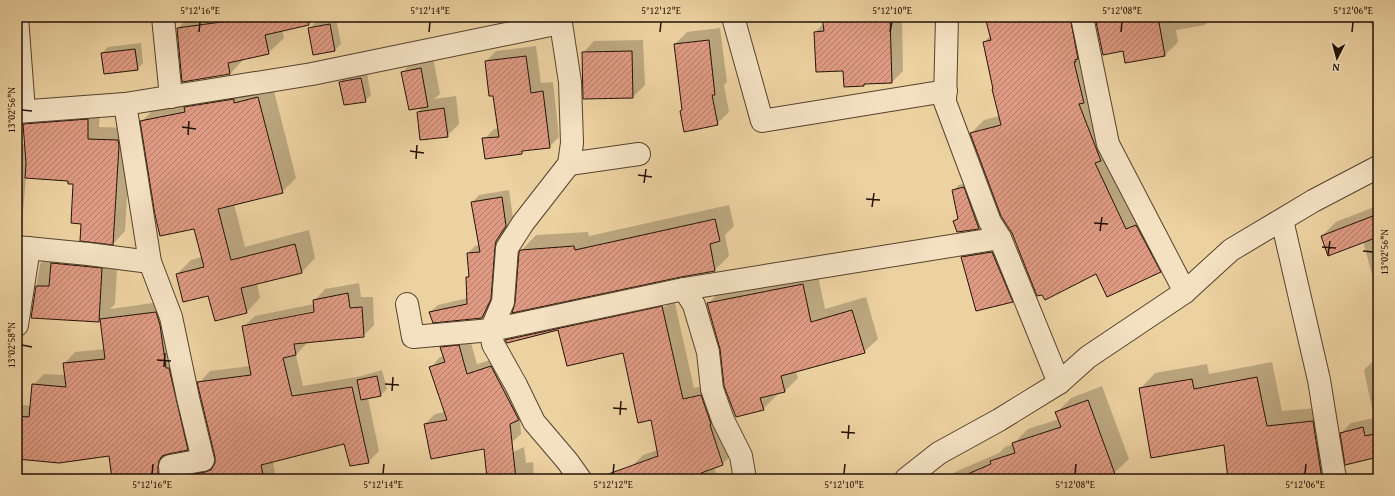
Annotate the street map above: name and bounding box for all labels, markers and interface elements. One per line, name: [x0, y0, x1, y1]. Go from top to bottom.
text: 5°12'16"E: [180, 3, 220, 18]
text: 5°12'14"E: [410, 3, 450, 18]
text: 5°12'12"E: [641, 3, 681, 18]
text: 5°12'10"E: [872, 3, 912, 18]
text: 5°12'08"E: [1102, 3, 1142, 18]
text: 5°12'06"E: [1333, 3, 1373, 18]
north arrow: [1317, 38, 1357, 78]
text: N: [1331, 60, 1340, 76]
text: 13°02'56"N: [4, 87, 19, 133]
text: 13°02'56"N: [1377, 229, 1392, 275]
text: 13°02'58"N: [4, 322, 19, 368]
text: 5°12'16"E: [132, 477, 172, 492]
text: 5°12'14"E: [363, 477, 403, 492]
text: 5°12'12"E: [593, 477, 633, 492]
text: 5°12'10"E: [824, 477, 864, 492]
text: 5°12'08"E: [1055, 477, 1095, 492]
text: 5°12'06"E: [1285, 477, 1325, 492]

